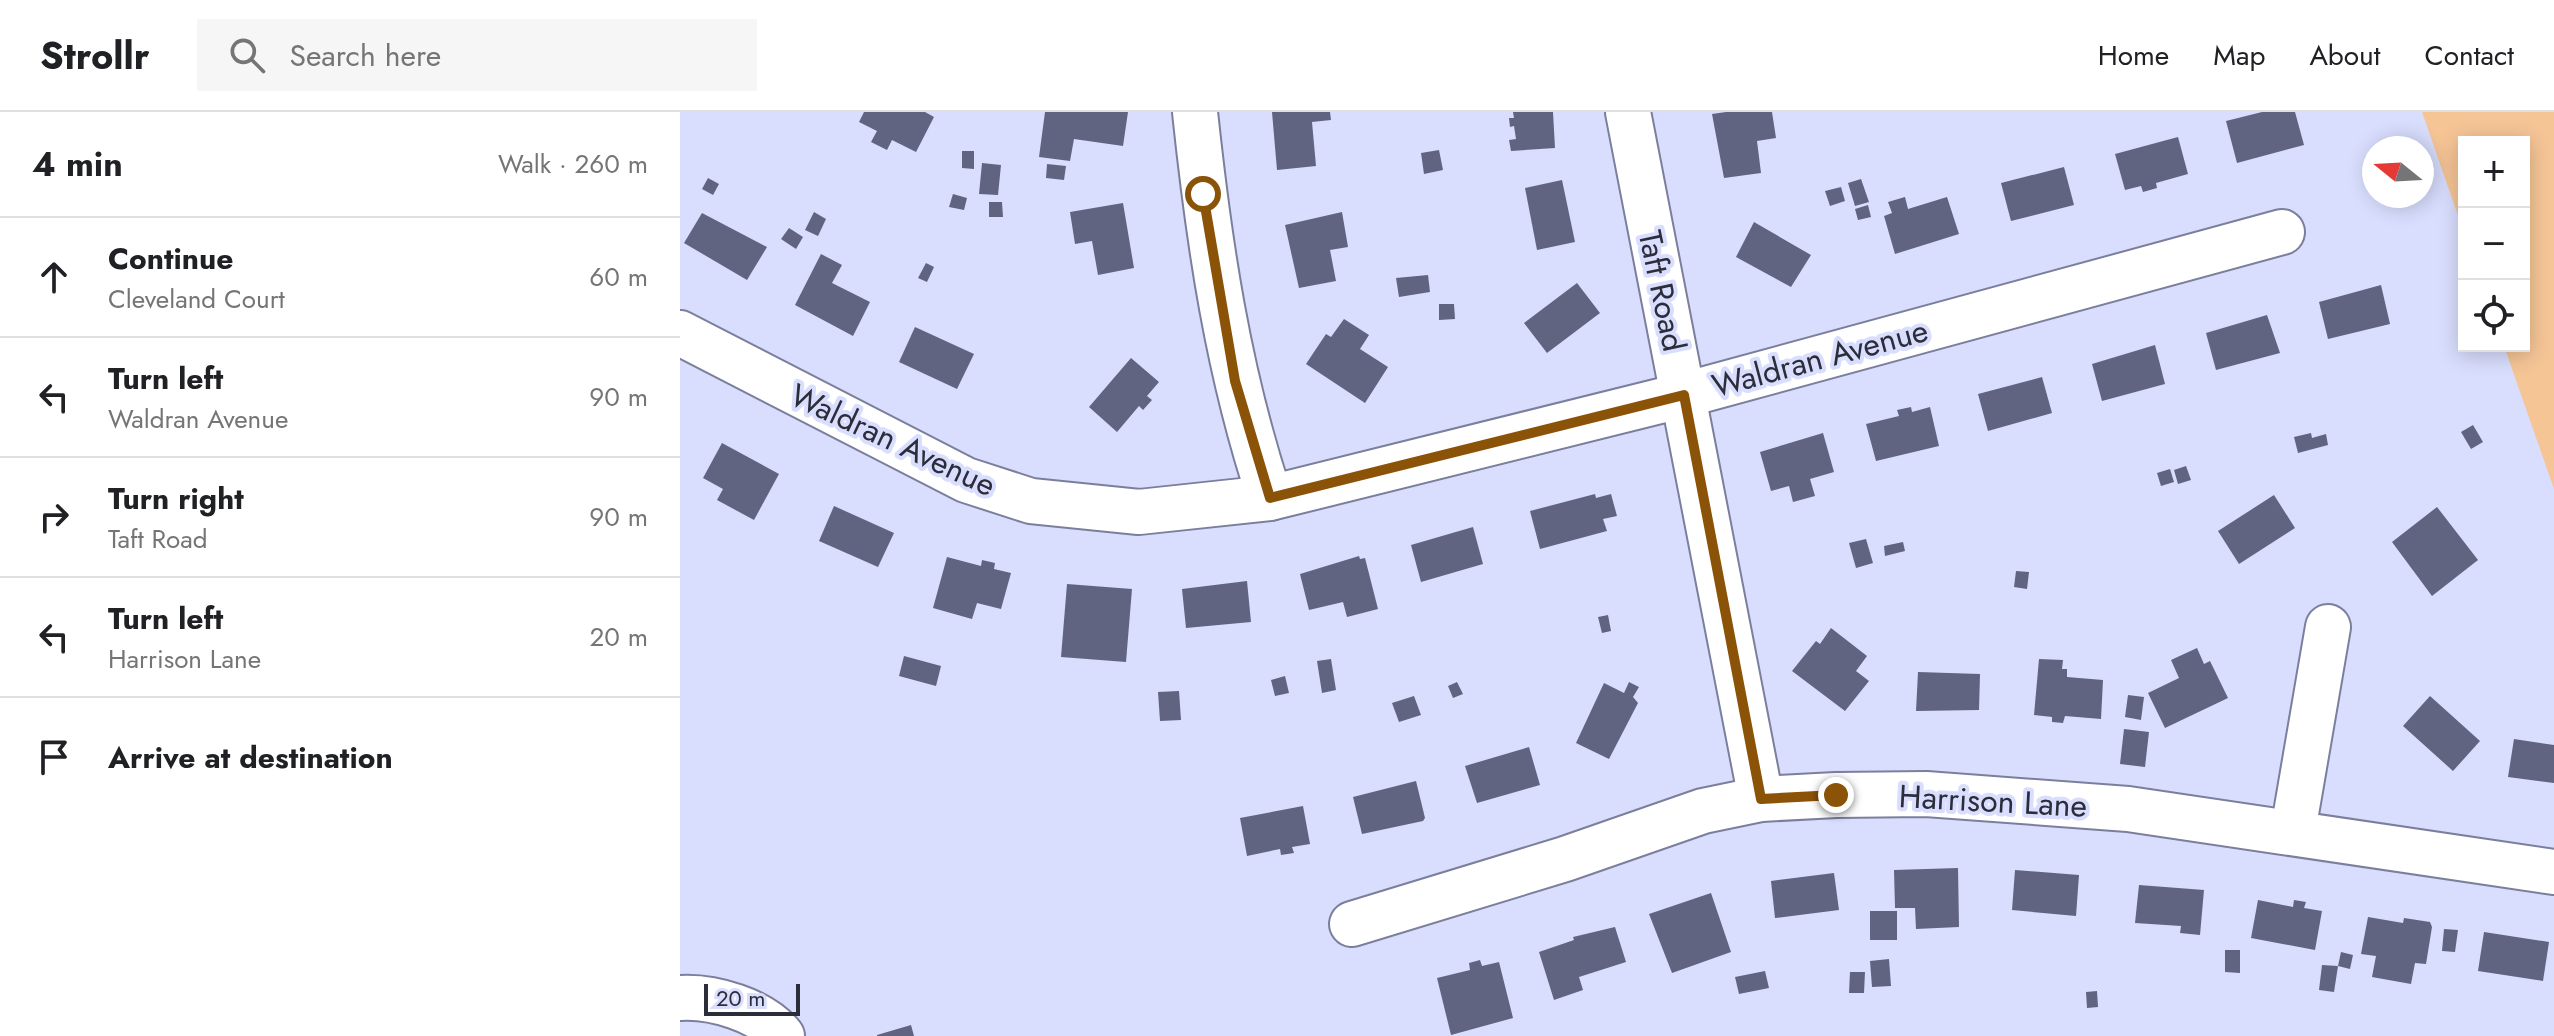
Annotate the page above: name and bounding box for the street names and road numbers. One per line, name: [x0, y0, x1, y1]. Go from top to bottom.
street label: Taft Road: [1627, 226, 1697, 356]
street label: Waldran Avenue: [1707, 307, 1933, 409]
street label: Waldran Avenue: [783, 372, 1003, 508]
street label: Harrison Lane: [1898, 773, 2088, 829]

